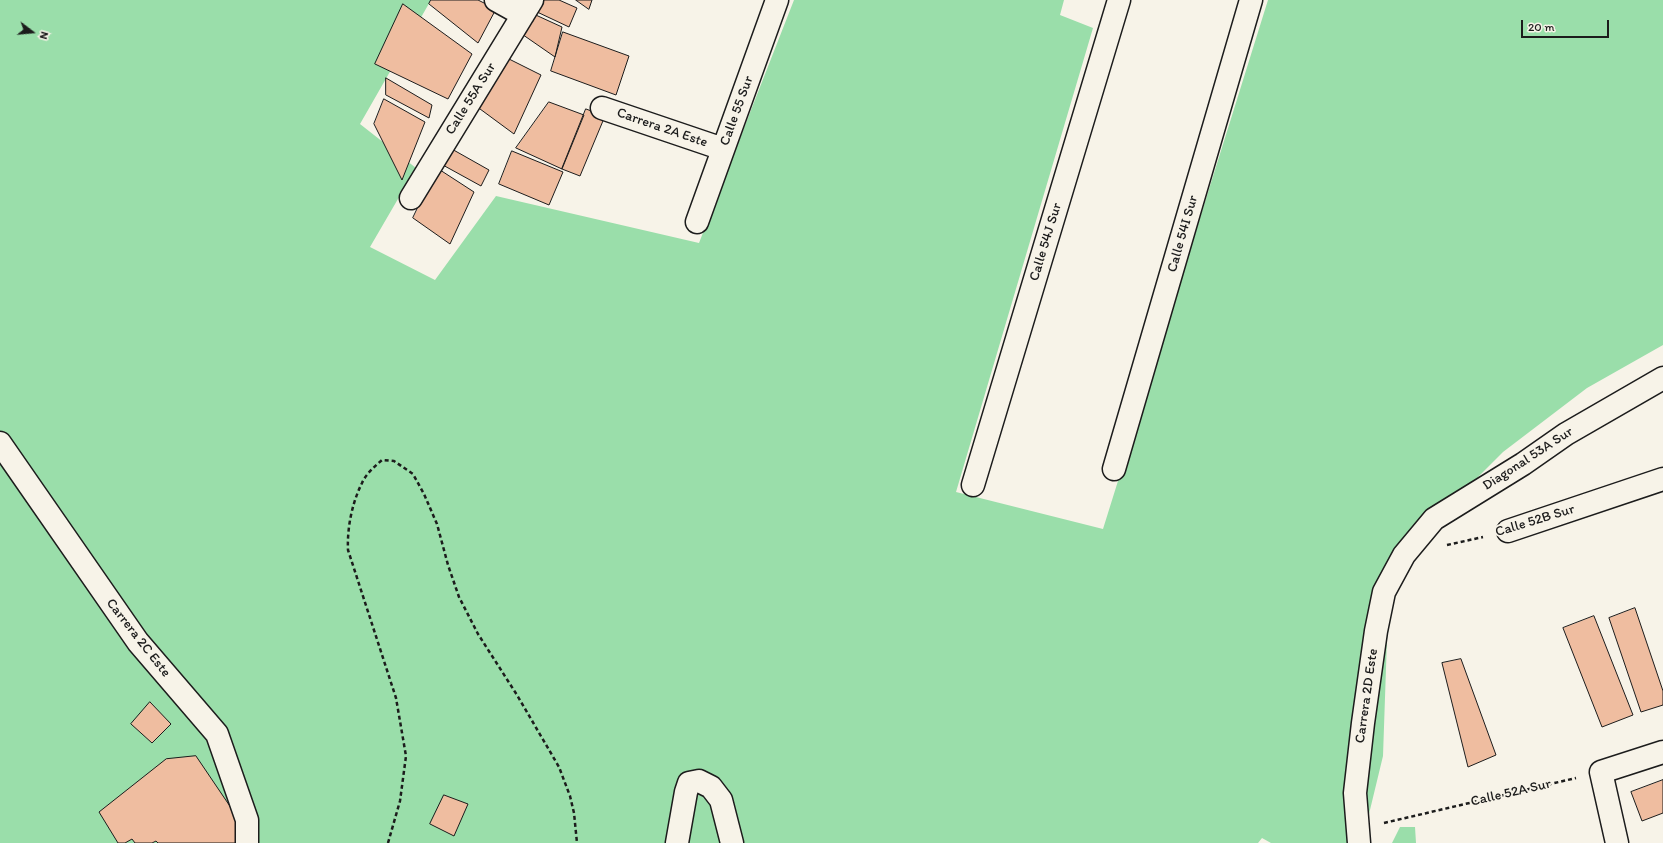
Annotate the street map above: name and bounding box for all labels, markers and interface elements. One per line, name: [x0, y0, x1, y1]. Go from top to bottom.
north arrow: [12, 12, 52, 52]
scale bar: [1523, 12, 1611, 38]
text: 20 m: [1528, 20, 1555, 34]
text: N: [37, 30, 51, 41]
street label: Calle 55A Sur: [442, 60, 500, 138]
street label: Calle 55 Sur: [717, 74, 757, 148]
street label: Carrera 2A Este: [614, 105, 710, 151]
street label: Calle 54I Sur: [1164, 194, 1202, 274]
street label: Calle 54J Sur: [1026, 201, 1066, 283]
street label: Diagonal 53A Sur: [1480, 424, 1576, 494]
street label: Calle 52B Sur: [1493, 501, 1577, 541]
street label: Carrera 2C Este: [102, 595, 174, 681]
street label: Carrera 2D Este: [1352, 648, 1382, 744]
street label: Calle 52A Sur: [1469, 776, 1553, 810]

